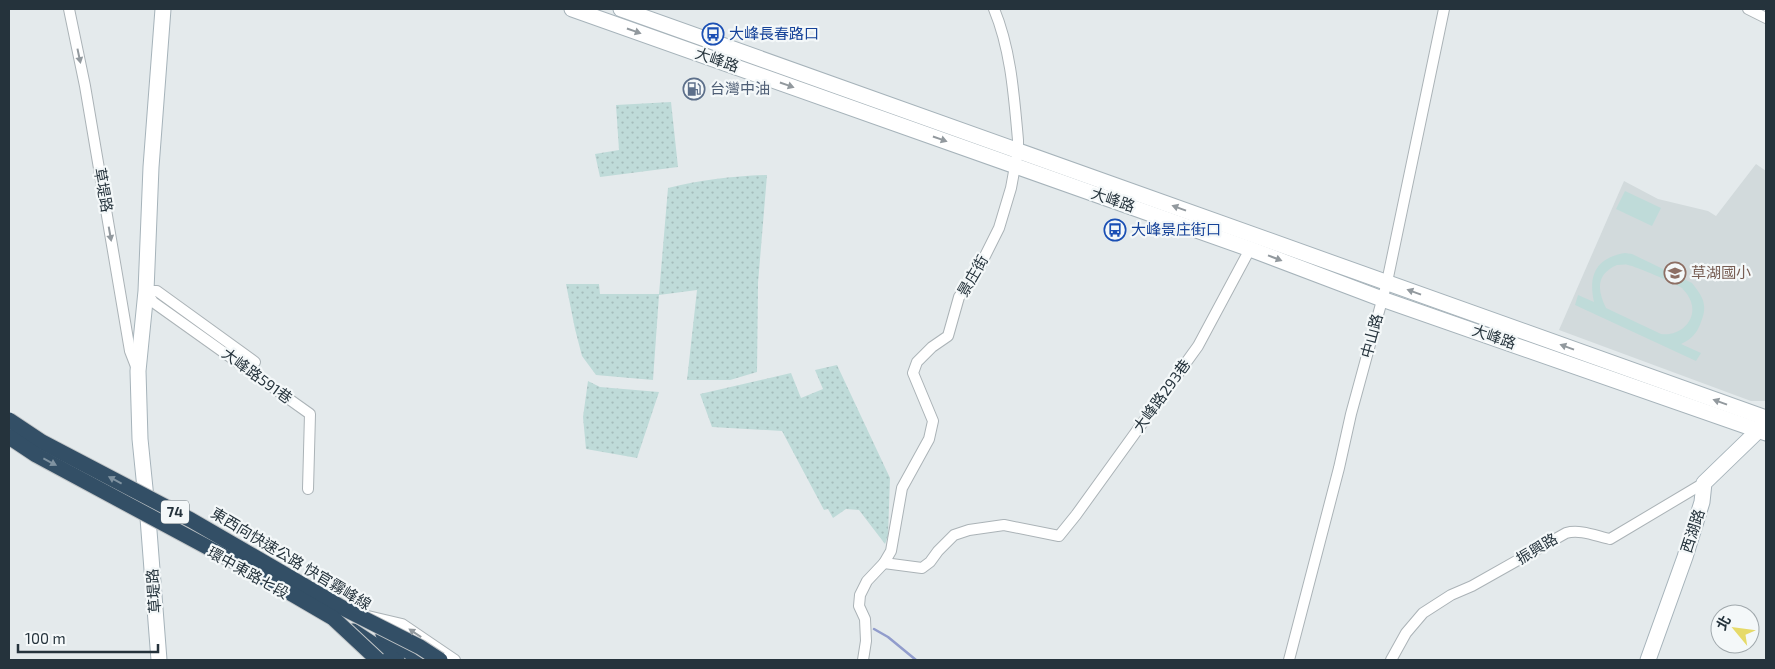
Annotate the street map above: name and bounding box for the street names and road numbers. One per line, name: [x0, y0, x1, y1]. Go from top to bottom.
street label: 大峰路: [693, 43, 742, 75]
street label: 草堤路: [91, 166, 117, 214]
street label: 大峰路: [1089, 183, 1138, 215]
street label: 景庄街: [953, 252, 991, 299]
street label: 中山路: [1357, 312, 1386, 360]
street label: 大峰路: [1470, 320, 1519, 352]
street label: 大峰路591巷: [219, 344, 296, 407]
street label: 大峰路293巷: [1129, 356, 1194, 435]
road number: 74: [161, 501, 189, 524]
street label: 東西向快速公路 快官霧峰線: [208, 503, 375, 613]
street label: 西湖路: [1677, 507, 1708, 555]
street label: 振興路: [1513, 529, 1560, 567]
street label: 環中東路七段: [205, 542, 292, 602]
street label: 草堤路: [142, 568, 164, 614]

